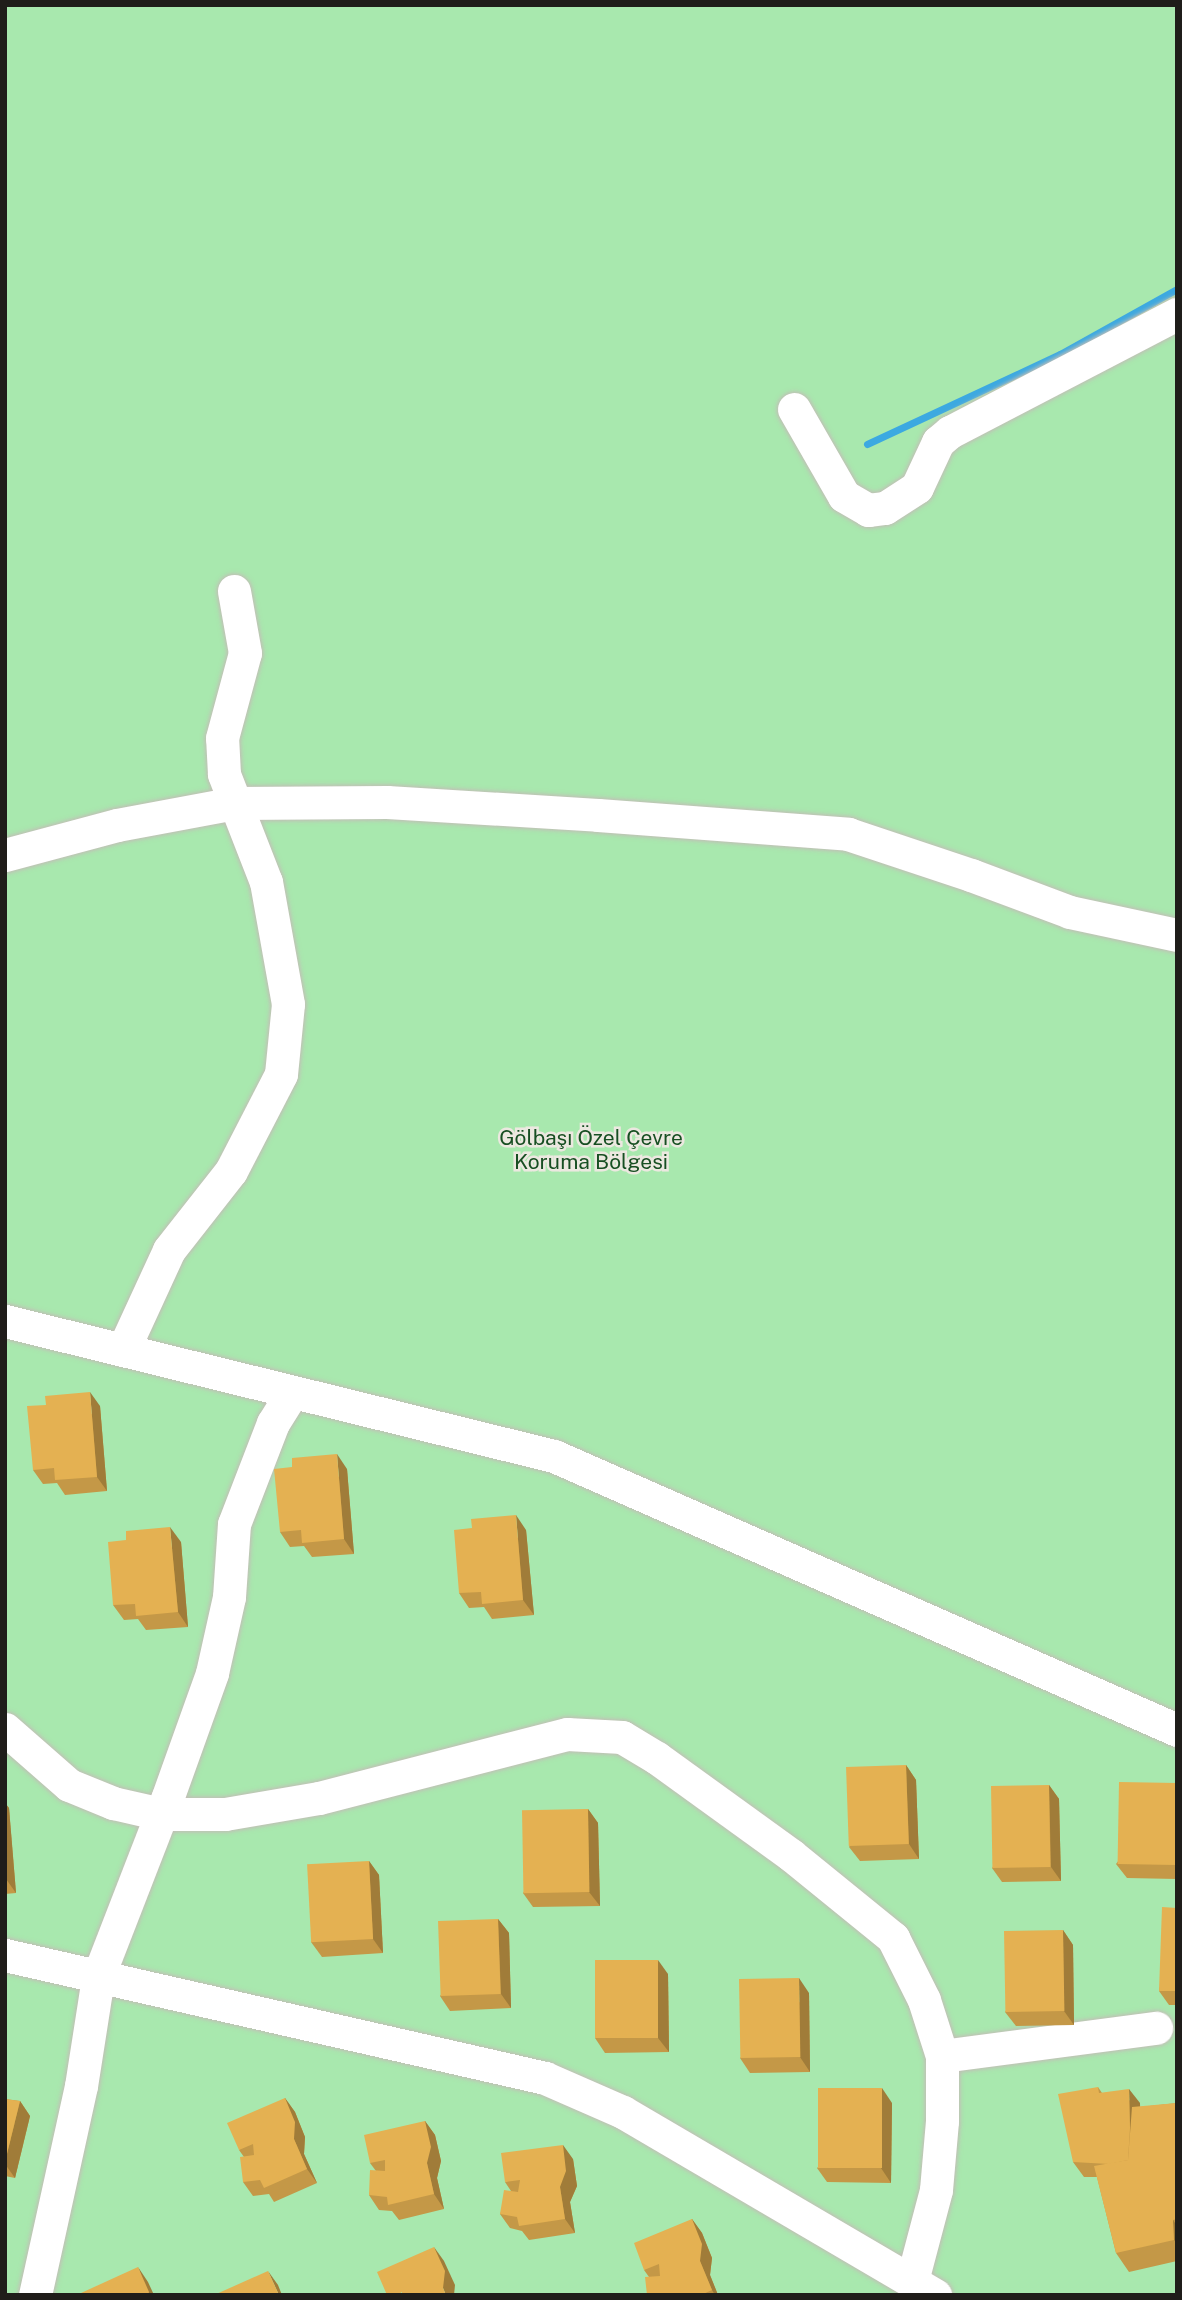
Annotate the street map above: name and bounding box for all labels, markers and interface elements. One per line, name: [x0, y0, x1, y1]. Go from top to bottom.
park label: Gölbaşı Özel Çevre Koruma Bölgesi: [499, 1125, 683, 1175]

